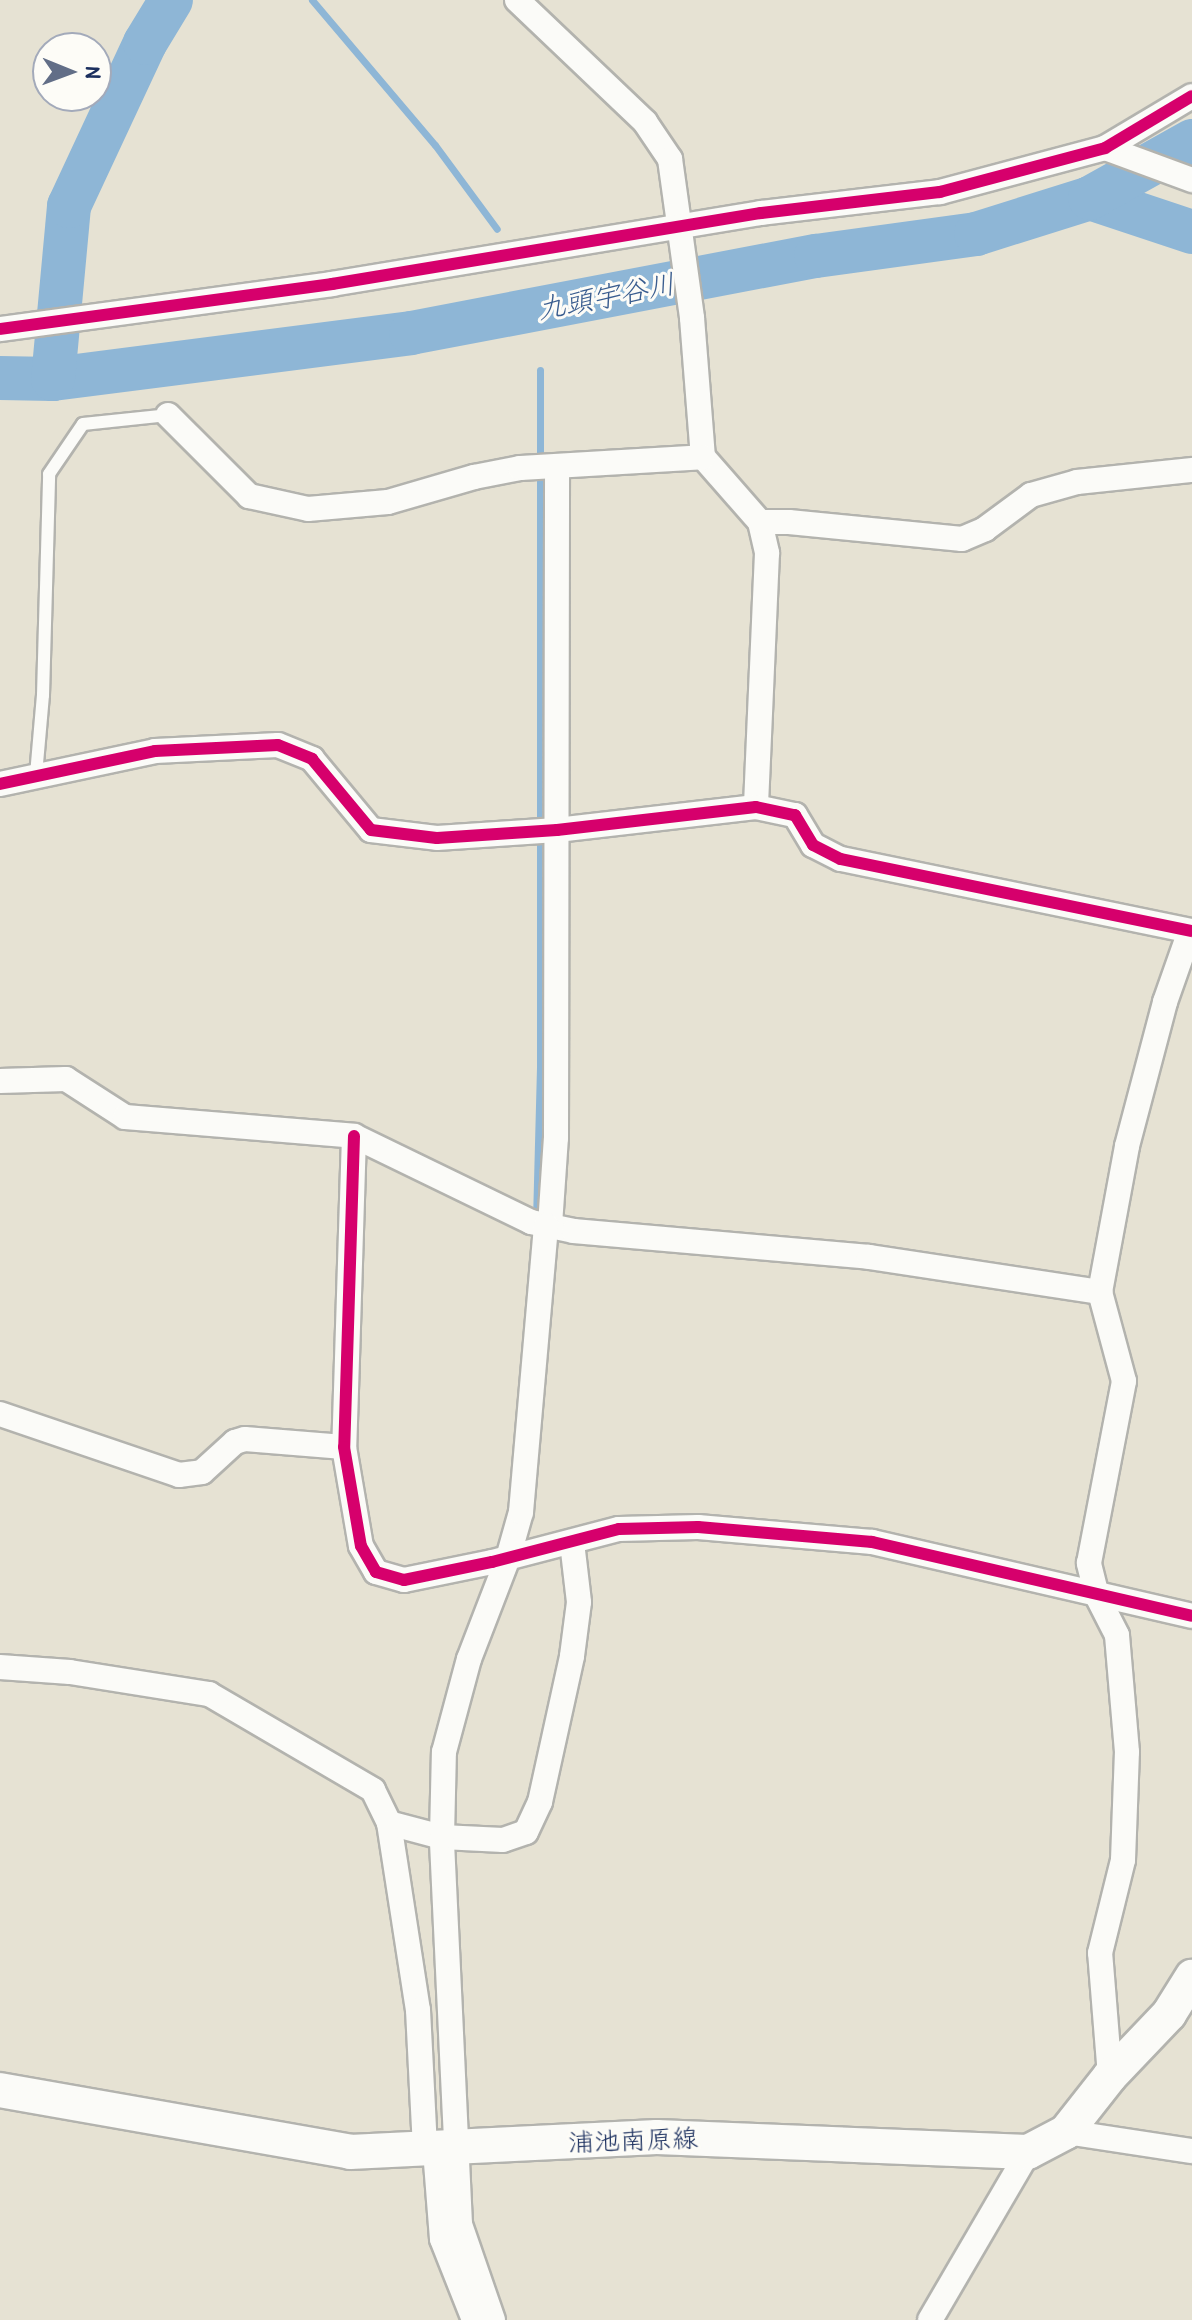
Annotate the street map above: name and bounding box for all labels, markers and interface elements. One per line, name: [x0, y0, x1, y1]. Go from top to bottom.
north arrow: [32, 32, 112, 112]
text: N: [79, 66, 109, 79]
water label: 九頭宇谷川: [534, 266, 678, 326]
street label: 浦池南原線: [567, 2122, 699, 2158]

